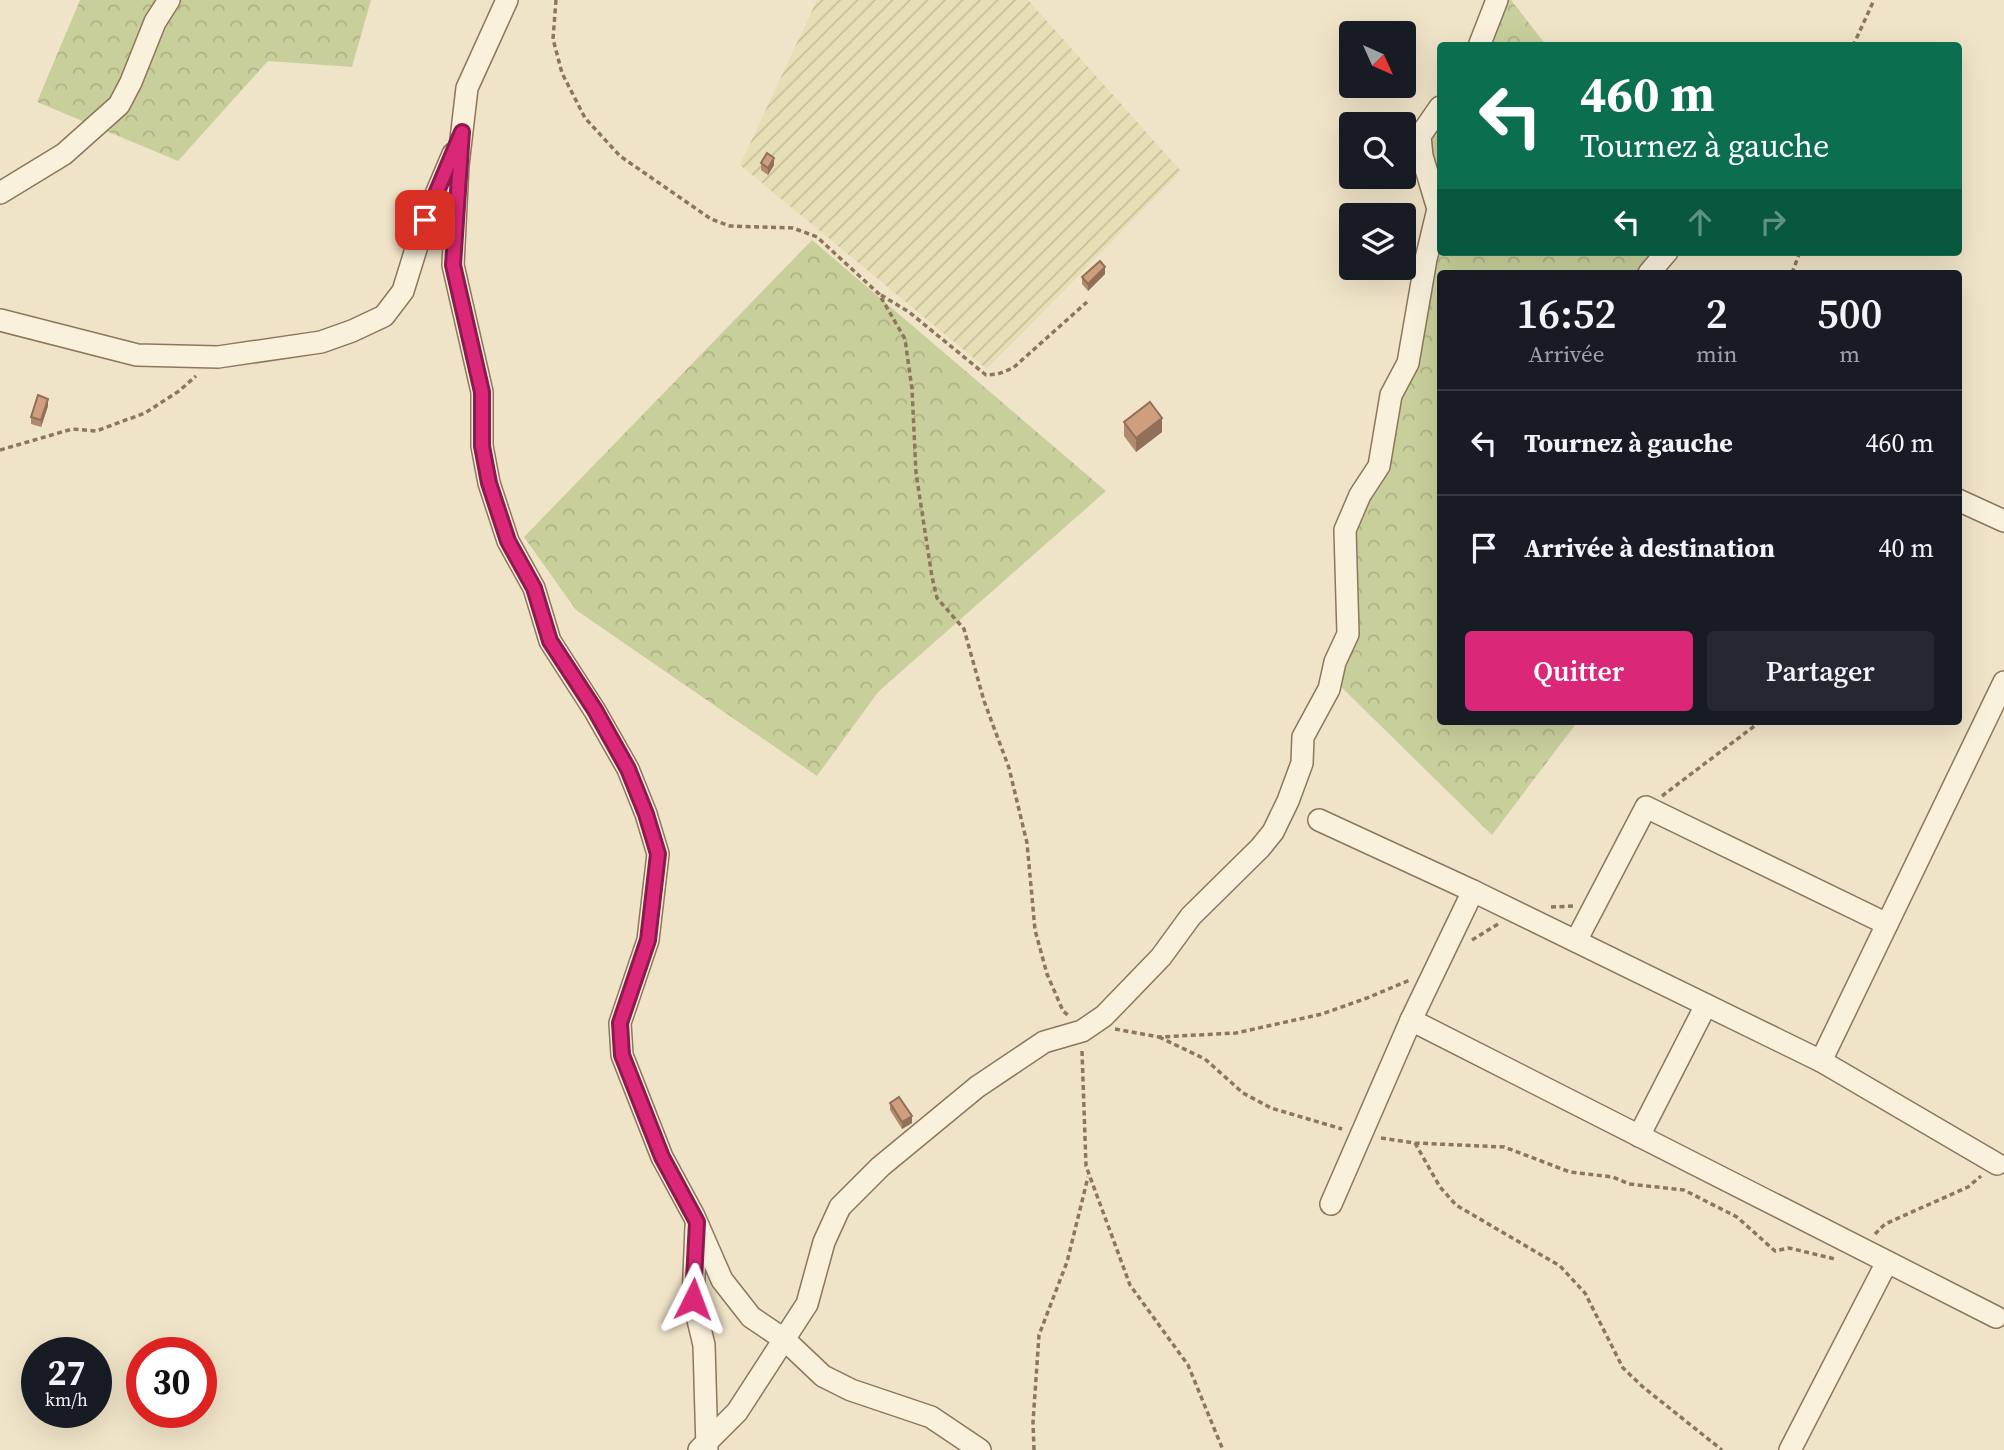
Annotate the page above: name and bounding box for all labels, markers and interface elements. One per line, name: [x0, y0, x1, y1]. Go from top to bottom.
north arrow: [1339, 21, 1416, 98]
map controls: [1339, 21, 1416, 280]
text: 460 m: [1580, 60, 1715, 127]
icon: left: [1465, 70, 1556, 161]
button: search: [1339, 112, 1416, 189]
text: Tournez à gauche: [1580, 124, 1829, 168]
pin: [395, 190, 455, 250]
icon: arrive: [406, 201, 444, 239]
button: layers: [1339, 203, 1416, 280]
icon: left: [1608, 203, 1646, 241]
icon: ahead: [1681, 203, 1719, 241]
icon: right: [1754, 203, 1792, 241]
text: 16:52: [1516, 284, 1616, 342]
text: 2: [1706, 284, 1728, 342]
text: 500: [1817, 284, 1882, 342]
text: Arrivée: [1529, 338, 1604, 370]
text: min: [1696, 338, 1737, 370]
text: m: [1839, 338, 1860, 370]
icon: left: [1465, 424, 1503, 462]
text: Tournez à gauche: [1524, 425, 1733, 461]
text: 460 m: [1866, 425, 1934, 461]
icon: arrive: [1465, 529, 1503, 567]
text: Arrivée à destination: [1524, 530, 1775, 566]
text: 40 m: [1879, 530, 1934, 566]
button: Quitter: [1465, 631, 1693, 711]
button: Partager: [1707, 631, 1934, 711]
position arrow: [656, 1262, 730, 1336]
speed limit sign: 30: [126, 1337, 217, 1428]
text: 27: [48, 1349, 85, 1397]
text: km/h: [45, 1387, 88, 1412]

